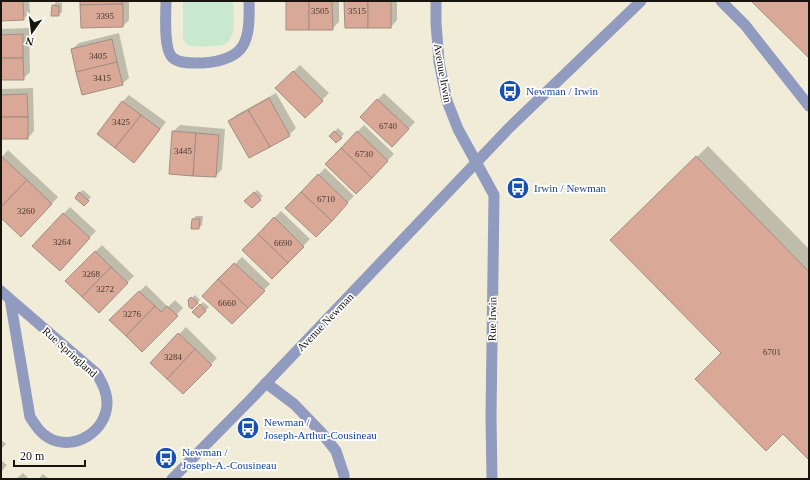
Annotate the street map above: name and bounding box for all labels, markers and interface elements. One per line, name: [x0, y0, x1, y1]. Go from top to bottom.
house number: 3505: [311, 6, 330, 16]
house number: 3515: [348, 6, 367, 16]
house number: 3395: [96, 11, 115, 21]
north arrow: [12, 12, 52, 52]
text: N: [24, 35, 35, 48]
street label: Avenue Irwin: [432, 42, 454, 104]
house number: 3405: [89, 51, 108, 61]
house number: 3415: [93, 73, 112, 83]
bus stop icon: Newman / Irwin: [497, 78, 523, 104]
place label: Newman / Irwin: [526, 85, 599, 97]
house number: 3425: [112, 117, 131, 127]
house number: 6740: [379, 121, 398, 131]
house number: 3445: [174, 146, 193, 156]
house number: 6730: [355, 149, 374, 159]
bus stop icon: Irwin / Newman: [505, 175, 531, 201]
place label: Irwin / Newman: [534, 182, 607, 194]
house number: 6710: [317, 194, 336, 204]
house number: 3260: [17, 206, 36, 216]
house number: 3264: [53, 237, 72, 247]
house number: 6690: [274, 238, 293, 248]
house number: 3268: [82, 269, 101, 279]
house number: 3272: [96, 284, 114, 294]
street label: Avenue Newman: [294, 290, 356, 353]
street label: Rue Irwin: [486, 296, 498, 341]
house number: 6660: [218, 298, 237, 308]
house number: 3276: [123, 309, 142, 319]
street label: Rue Springland: [40, 325, 100, 380]
house number: 6701: [763, 347, 781, 357]
house number: 3284: [164, 352, 183, 362]
bus stop icon: Newman / Joseph-Arthur-Cousineau: [235, 415, 261, 441]
place label: Newman / Joseph-Arthur-Cousineau: [264, 416, 377, 441]
scale bar: [14, 442, 85, 468]
bus stop icon: Newman / Joseph-A.-Cousineau: [153, 445, 179, 471]
place label: Newman / Joseph-A.-Cousineau: [182, 446, 277, 471]
text: 20 m: [20, 449, 45, 463]

